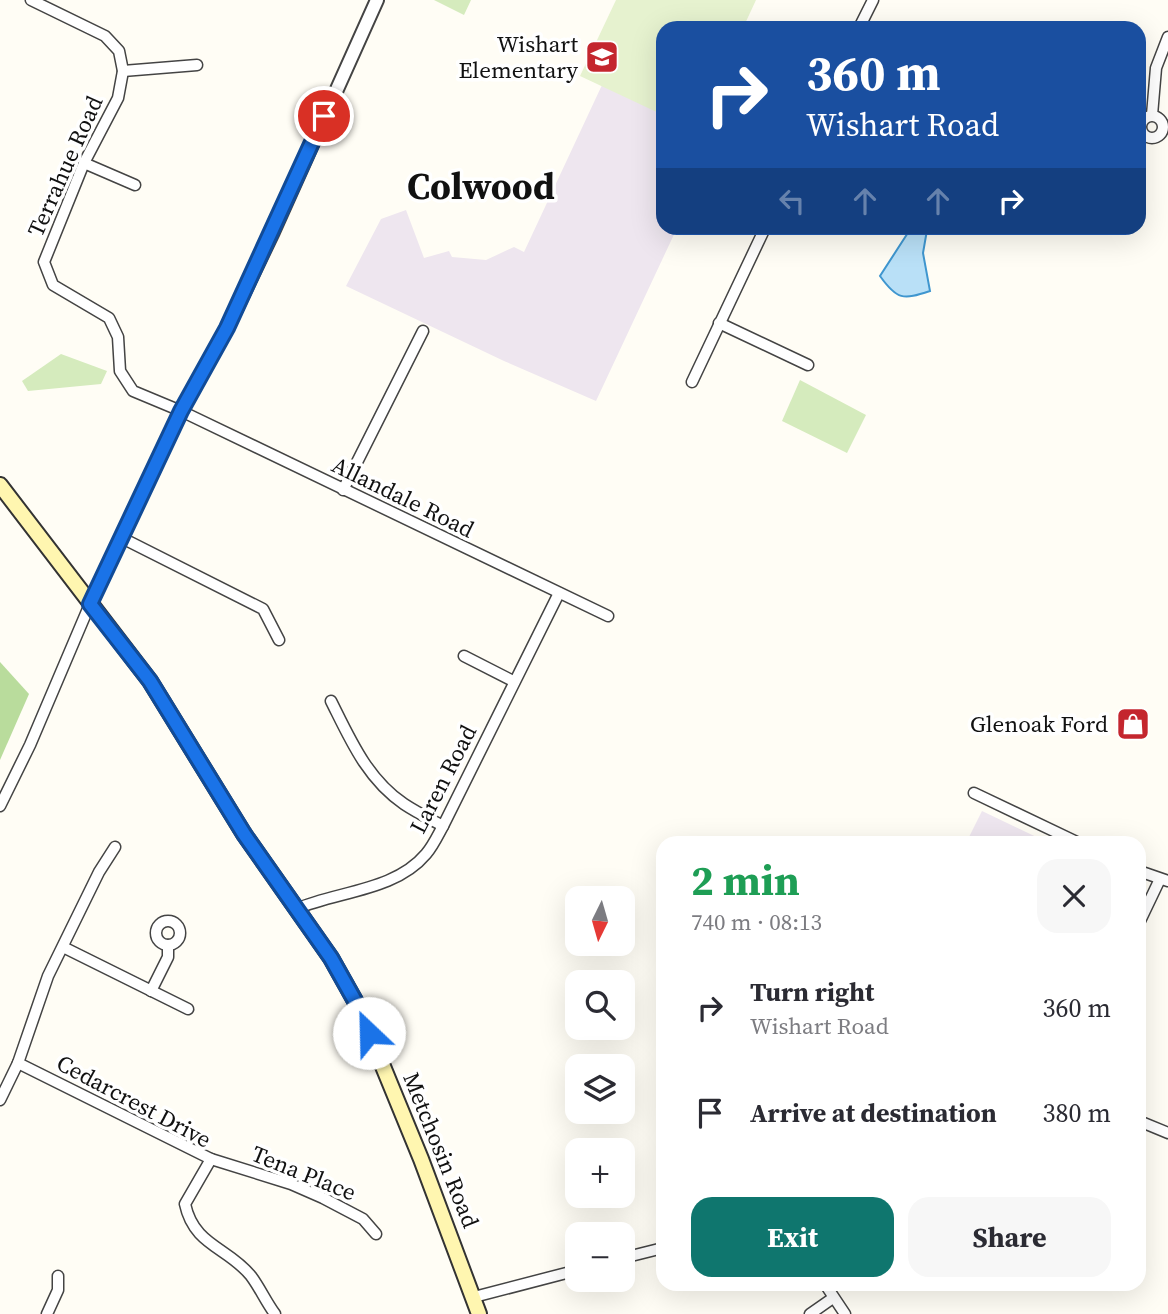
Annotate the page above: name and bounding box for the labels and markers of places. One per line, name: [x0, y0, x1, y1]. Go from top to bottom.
place label: Wishart Elementary: [458, 28, 579, 86]
school or university icon: Wishart Elementary: [583, 38, 621, 76]
pin: [294, 86, 354, 146]
shop icon: Glenoak Ford: [1114, 705, 1152, 743]
place label: Glenoak Ford: [970, 708, 1108, 740]

